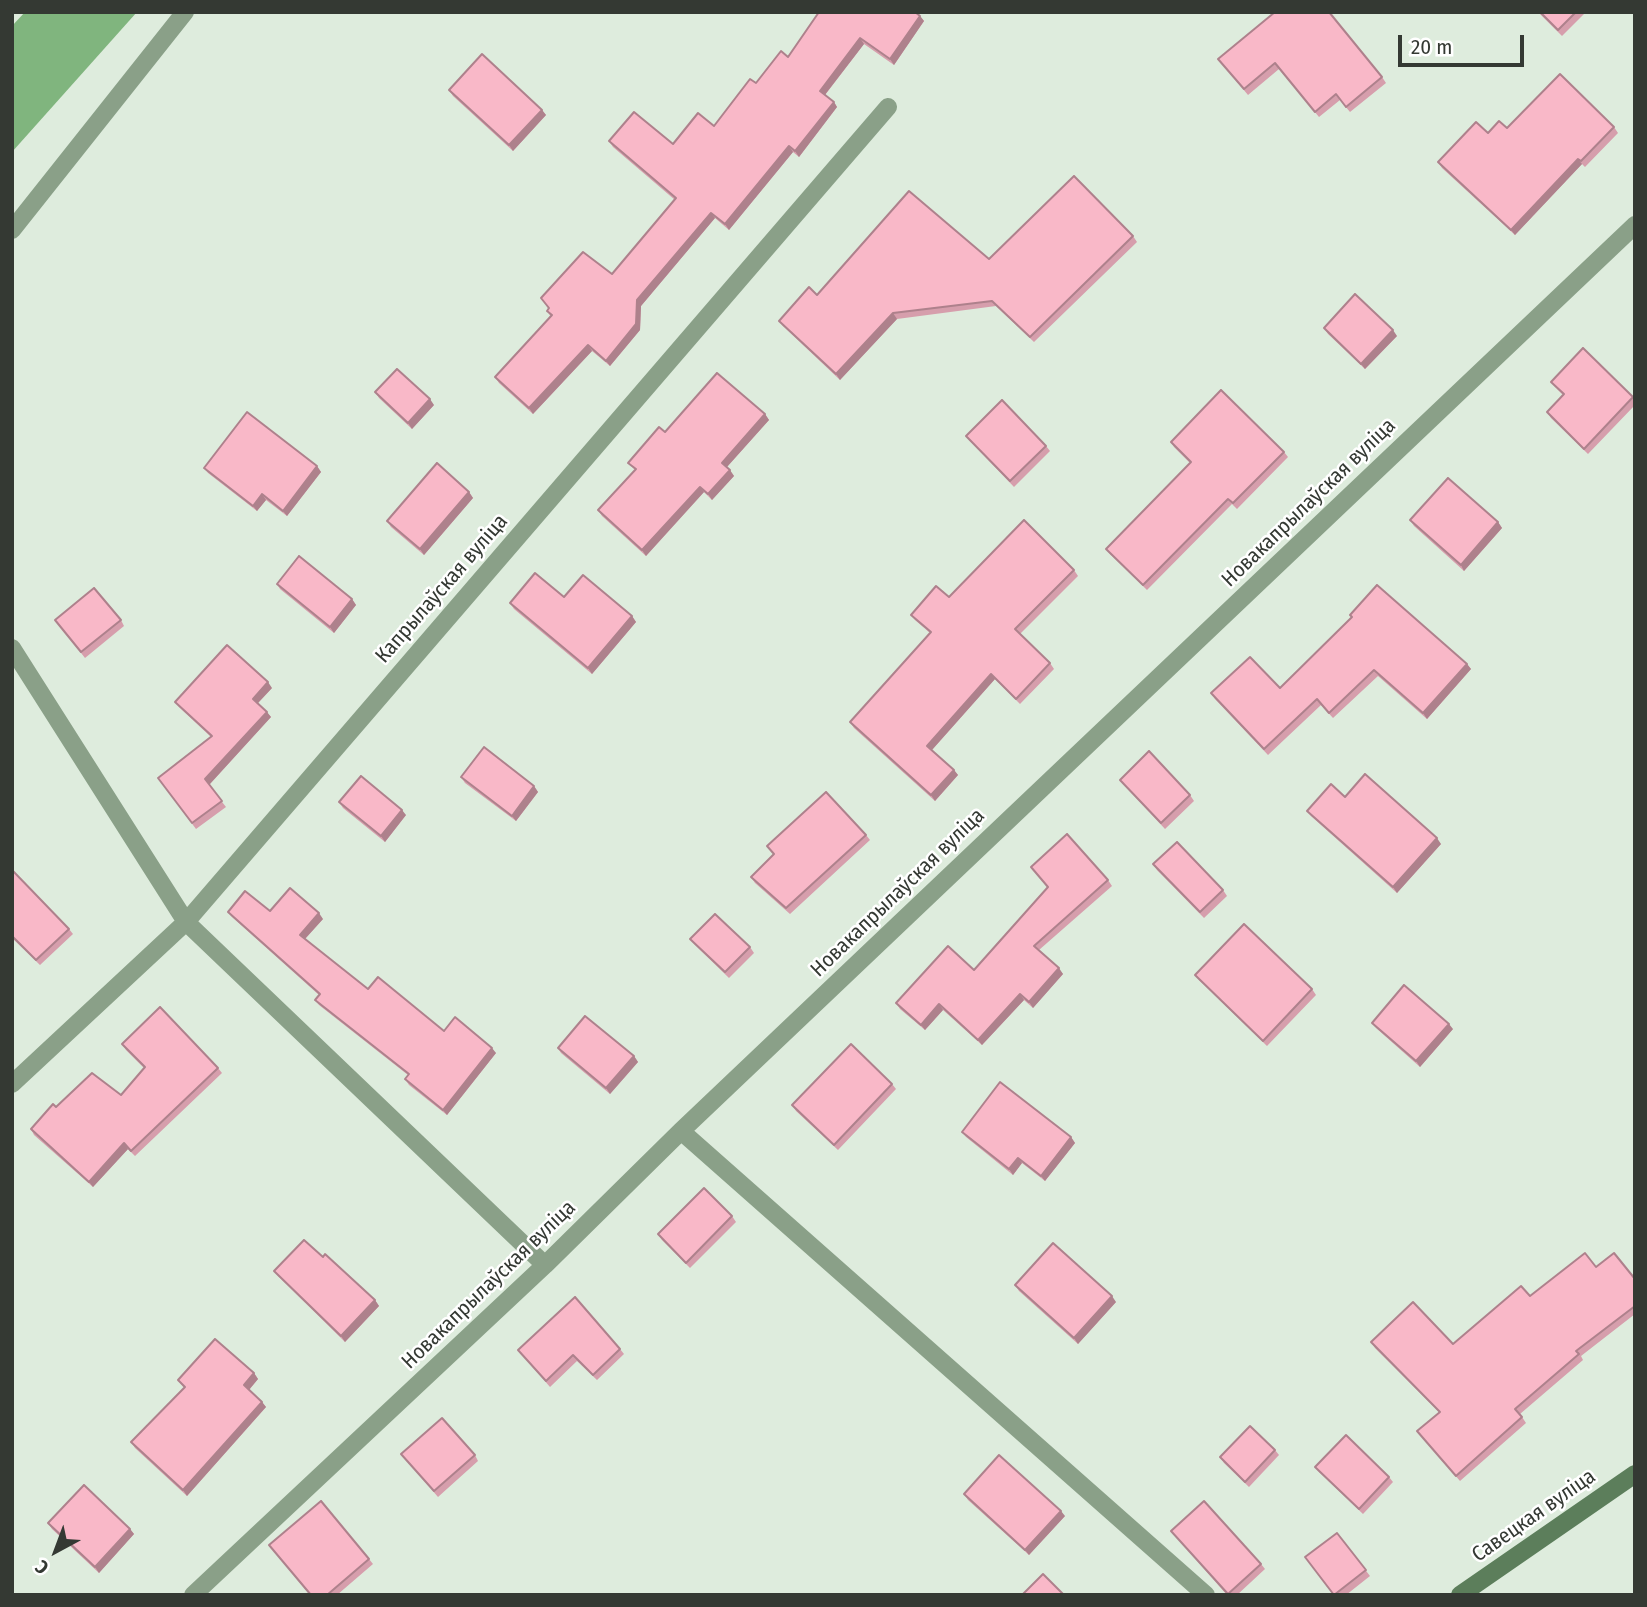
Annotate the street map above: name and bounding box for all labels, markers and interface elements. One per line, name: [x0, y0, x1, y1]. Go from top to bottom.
scale bar: [1402, 21, 1528, 65]
text: 20 m: [1411, 34, 1452, 60]
street label: Новакапрылаўская вуліца: [1217, 413, 1401, 593]
street label: Капрылаўская вуліца: [371, 510, 513, 668]
street label: Новакапрылаўская вуліца: [806, 803, 990, 983]
street label: Новакапрылаўская вуліца: [397, 1195, 581, 1375]
street label: Савецкая вуліца: [1467, 1464, 1601, 1568]
north arrow: [21, 1516, 91, 1586]
text: С: [31, 1555, 53, 1579]

